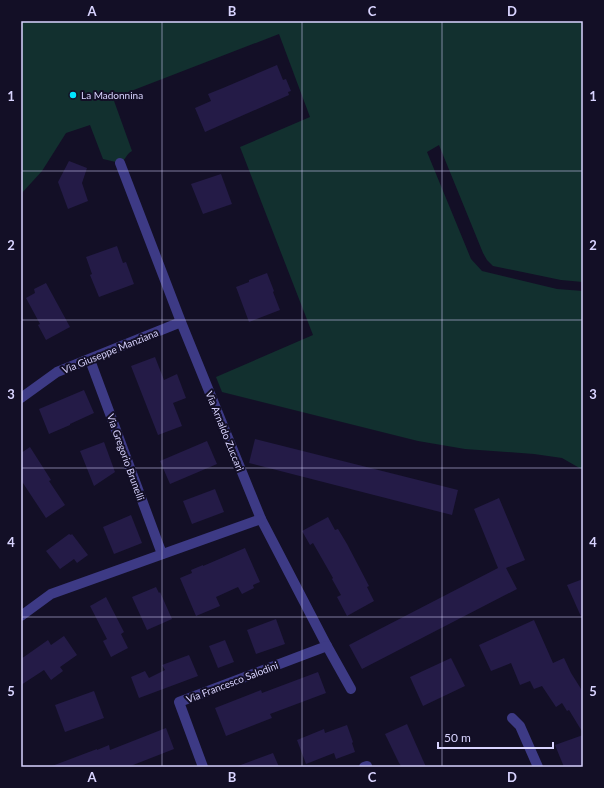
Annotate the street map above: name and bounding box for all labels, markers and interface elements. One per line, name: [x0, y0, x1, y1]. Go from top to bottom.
text: A: [86, 3, 97, 19]
text: B: [228, 3, 237, 19]
text: C: [368, 3, 377, 19]
text: D: [507, 3, 517, 19]
text: 1: [7, 88, 15, 104]
text: 1: [589, 88, 597, 104]
place label: La Madonnina: [81, 89, 143, 101]
marker: La Madonnina: [68, 90, 78, 100]
text: 2: [7, 237, 15, 253]
text: 2: [589, 237, 597, 253]
street label: Via Giuseppe Manziana: [60, 326, 160, 376]
text: 3: [7, 386, 15, 402]
text: 3: [589, 386, 597, 402]
street label: Via Arnaldo Zuccari: [203, 389, 247, 473]
street label: Via Gregorio Brunelli: [105, 412, 147, 502]
text: 4: [7, 534, 15, 550]
text: 4: [589, 534, 597, 550]
street label: Via Francesco Salodini: [184, 659, 280, 705]
text: 5: [7, 683, 15, 699]
text: 5: [589, 683, 597, 699]
scale bar: [438, 724, 553, 750]
text: 50 m: [444, 730, 471, 745]
text: A: [86, 769, 97, 785]
text: B: [228, 769, 237, 785]
text: C: [368, 769, 377, 785]
text: D: [507, 769, 517, 785]

